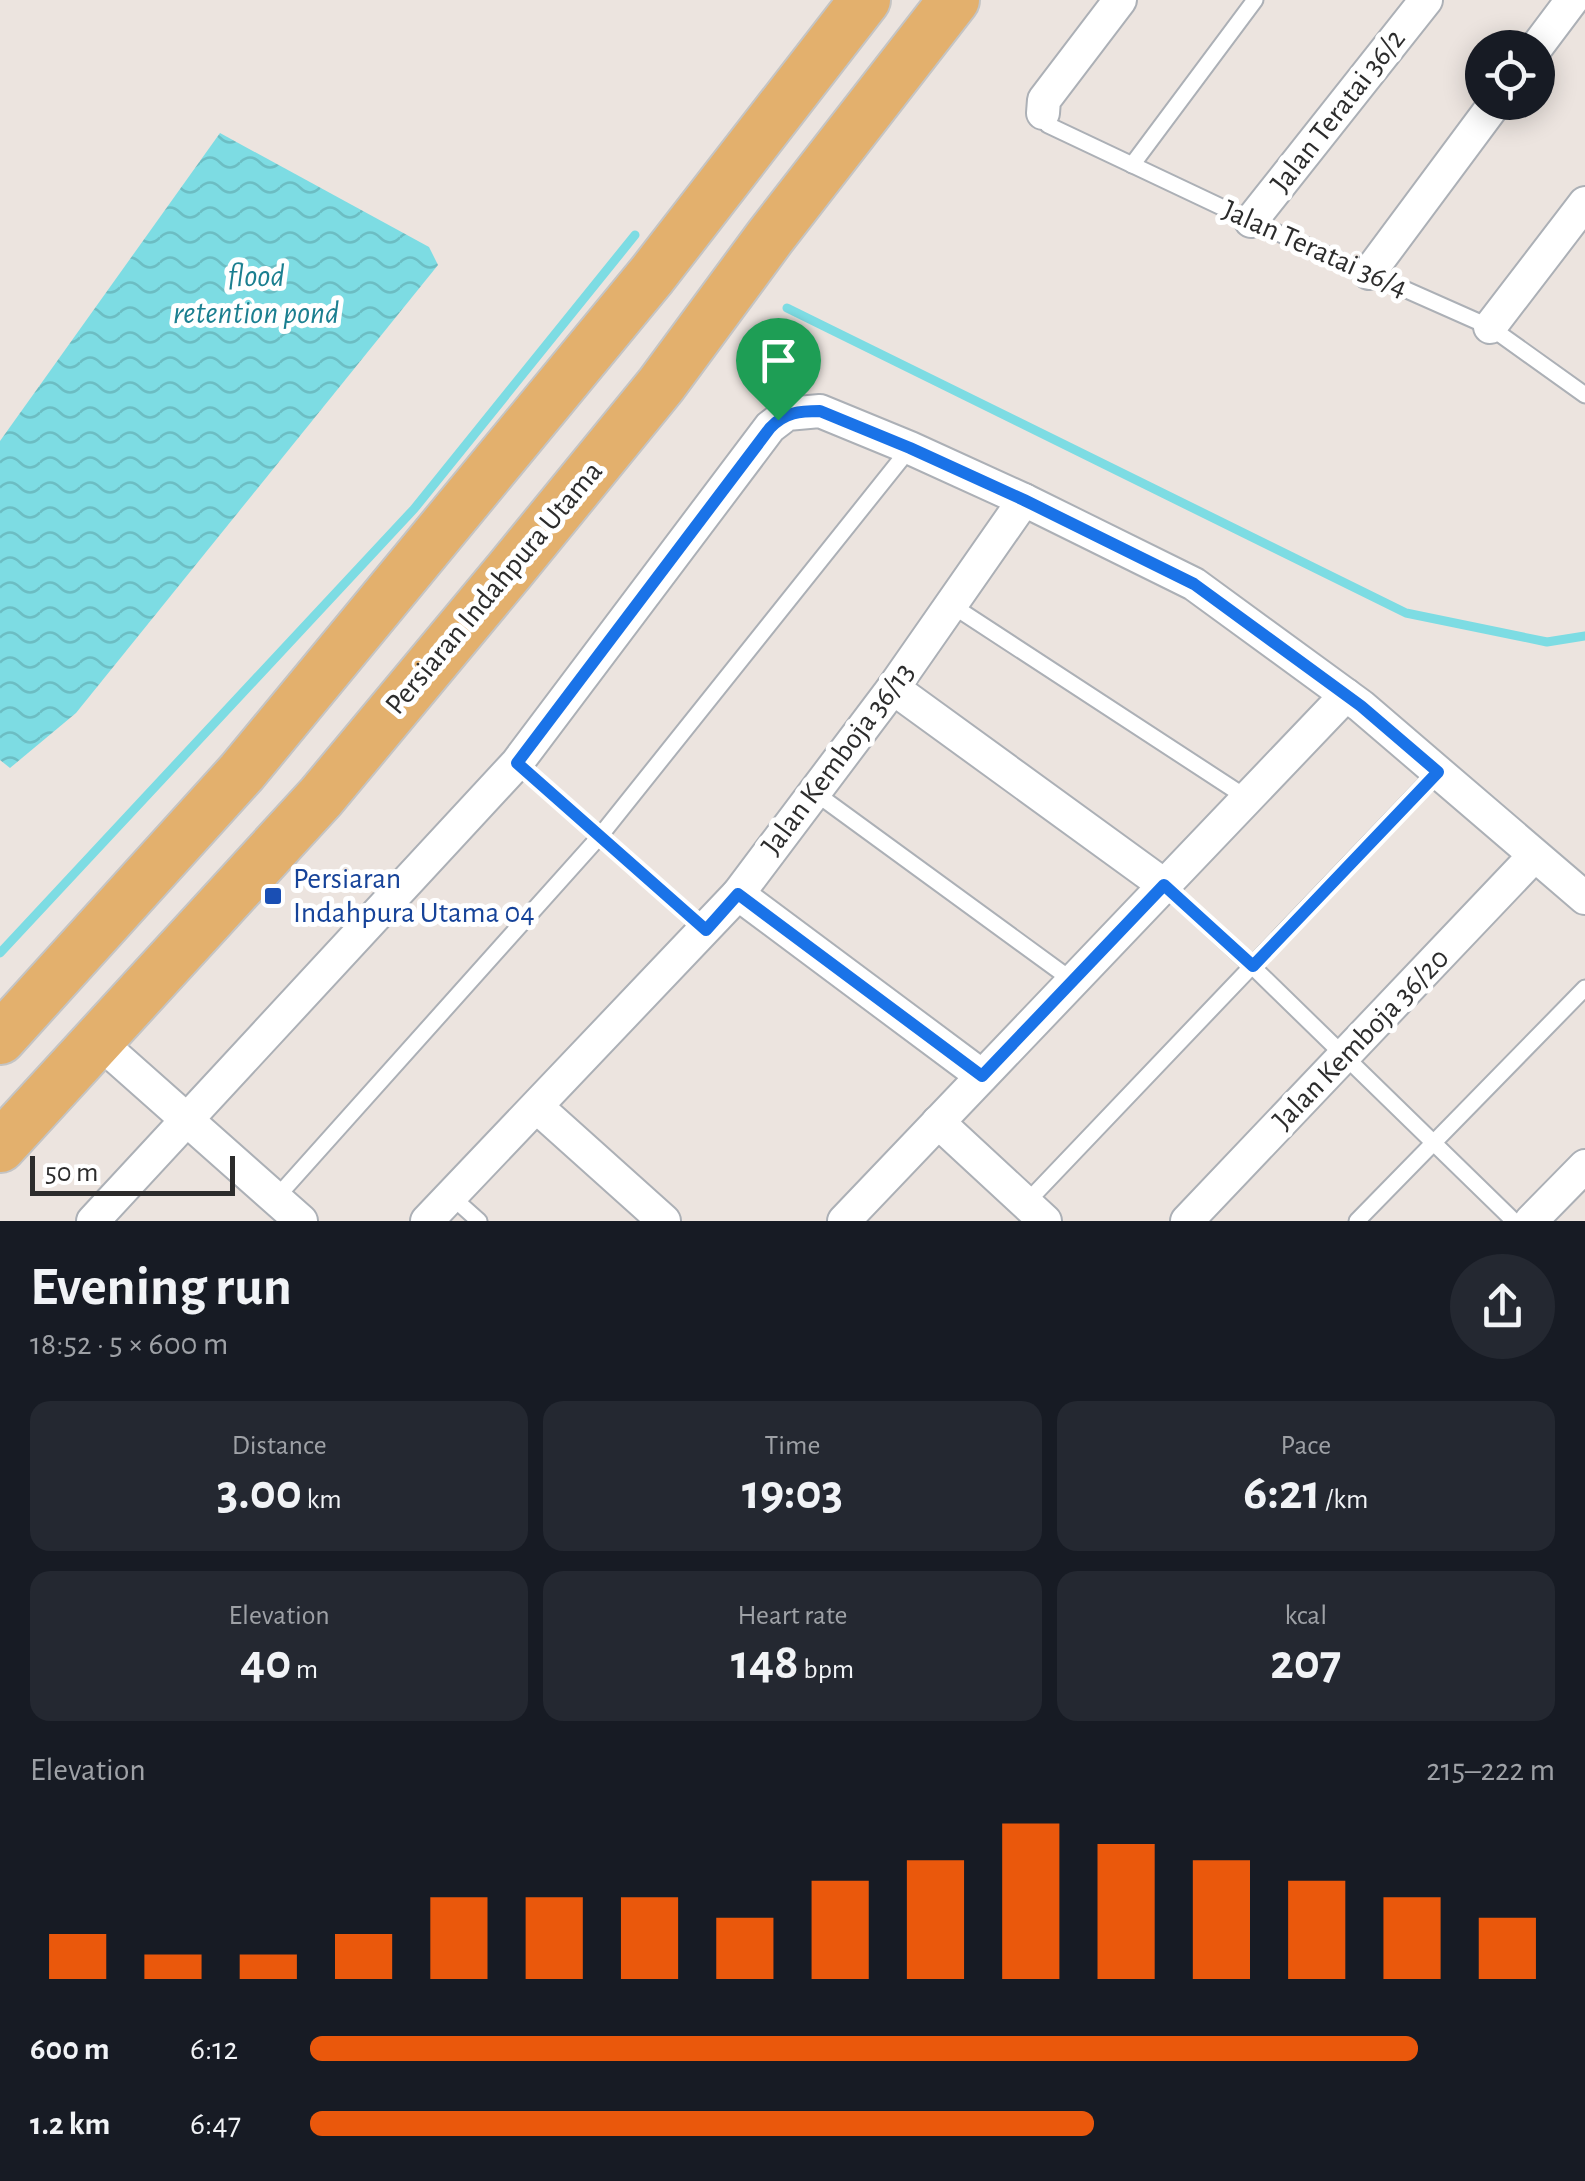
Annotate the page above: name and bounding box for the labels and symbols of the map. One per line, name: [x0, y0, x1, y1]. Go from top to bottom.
street label: Jalan Teratai 36/2: [1265, 24, 1411, 198]
street label: Jalan Teratai 36/4: [1218, 195, 1412, 303]
water label: flood retention pond: [173, 260, 339, 330]
pin: [736, 318, 821, 421]
street label: Persiaran Indahpura Utama: [380, 456, 608, 720]
street label: Jalan Kemboja 36/13: [756, 657, 920, 861]
place label: Persiaran Indahpura Utama 04: [293, 864, 535, 928]
marker: Persiaran Indahpura Utama 04: [262, 885, 284, 907]
street label: Jalan Kemboja 36/20: [1267, 943, 1455, 1135]
scale bar: [30, 1151, 235, 1196]

